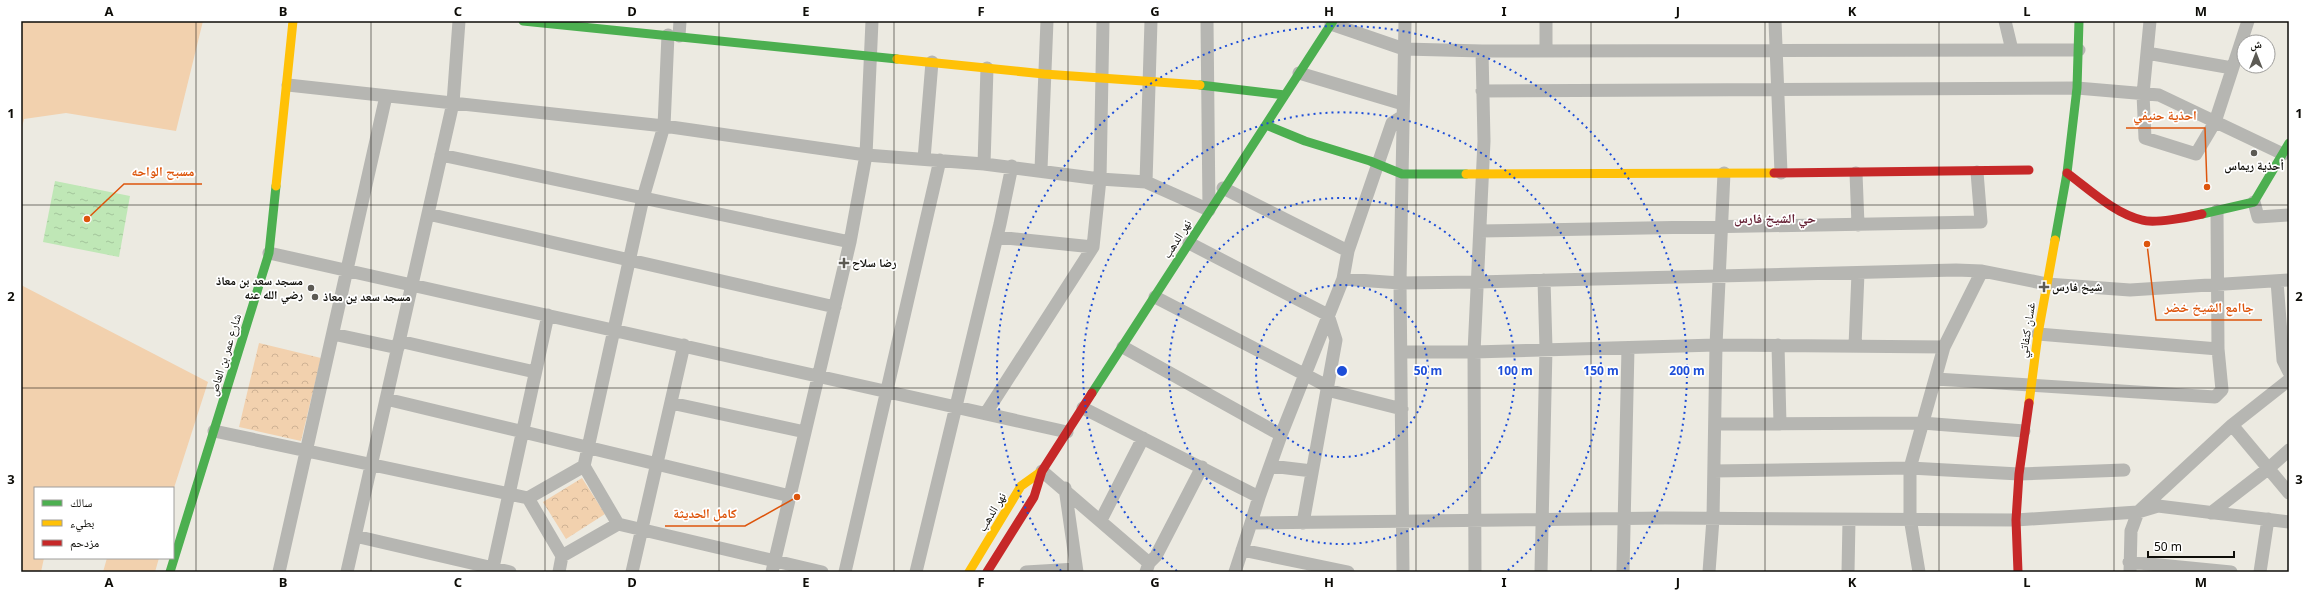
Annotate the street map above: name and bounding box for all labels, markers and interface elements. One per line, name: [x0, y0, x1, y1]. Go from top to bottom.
text: A: [105, 2, 114, 20]
text: B: [279, 2, 287, 20]
text: C: [454, 2, 462, 20]
text: D: [627, 2, 637, 20]
text: E: [802, 2, 810, 20]
text: F: [977, 2, 985, 20]
text: G: [1150, 2, 1160, 20]
text: H: [1324, 2, 1334, 20]
text: I: [1501, 2, 1507, 20]
text: J: [1675, 2, 1680, 20]
text: K: [1848, 2, 1857, 20]
text: L: [2023, 2, 2031, 20]
text: M: [2195, 2, 2207, 20]
north arrow: [2236, 34, 2276, 74]
text: ش: [2250, 36, 2262, 52]
callout: احذية حنيفي: [2126, 103, 2205, 128]
text: 1: [7, 104, 15, 122]
text: 1: [2295, 104, 2303, 122]
text: احذية حنيفي: [2133, 106, 2197, 126]
marker: أحذية ريماس: [2249, 148, 2259, 158]
place label: أحذية ريماس: [2224, 157, 2284, 174]
callout: مسبح الواحه: [124, 159, 202, 184]
text: مسبح الواحه: [132, 162, 194, 180]
district label: حي الشيخ فارس: [1734, 209, 1816, 229]
street label: نهر الدهب: [1158, 216, 1195, 261]
place label: رضا سلاح: [852, 254, 897, 271]
marker: رضا سلاح: [839, 258, 849, 268]
place label: مسجد سعد بن معاذ رضي الله عنه: [216, 272, 303, 305]
place label: شيخ فارس: [2052, 278, 2102, 295]
marker: شيخ فارس: [2039, 282, 2049, 292]
marker: مسجد سعد بن معاذ رضي الله عنه: [306, 283, 316, 293]
text: 2: [7, 287, 15, 305]
text: 2: [2295, 287, 2303, 305]
place label: مسجد سعد ين معاذ: [323, 288, 411, 305]
marker: مسجد سعد ين معاذ: [310, 292, 320, 302]
callout: جاامع الشيخ خضر: [2156, 295, 2262, 320]
text: جاامع الشيخ خضر: [2163, 298, 2254, 317]
street label: غسان كنفاتي: [2014, 301, 2041, 359]
street label: شارع عمر بن العاص: [204, 312, 245, 398]
text: 50 m: [1414, 362, 1442, 379]
text: 100 m: [1497, 362, 1533, 379]
text: 150 m: [1583, 362, 1619, 379]
text: 200 m: [1669, 362, 1705, 379]
centre of rings: [1335, 364, 1349, 378]
text: 3: [7, 470, 15, 488]
text: 3: [2295, 470, 2303, 488]
legend: [34, 487, 174, 559]
street label: نهر الدهب: [973, 489, 1010, 534]
text: سالك: [70, 494, 92, 511]
callout: كامل الحديثة: [665, 501, 745, 526]
text: كامل الحديثة: [673, 504, 737, 522]
text: بطيء: [70, 514, 94, 533]
scale bar: [2148, 533, 2234, 559]
text: مزدحم: [70, 534, 99, 551]
text: 50 m: [2154, 538, 2182, 555]
text: A: [105, 573, 114, 591]
text: B: [279, 573, 287, 591]
text: C: [454, 573, 462, 591]
text: D: [627, 573, 637, 591]
text: E: [802, 573, 810, 591]
text: F: [977, 573, 985, 591]
text: G: [1150, 573, 1160, 591]
text: H: [1324, 573, 1334, 591]
text: I: [1501, 573, 1507, 591]
text: J: [1675, 573, 1680, 591]
text: K: [1848, 573, 1857, 591]
text: L: [2023, 573, 2031, 591]
text: M: [2195, 573, 2207, 591]

